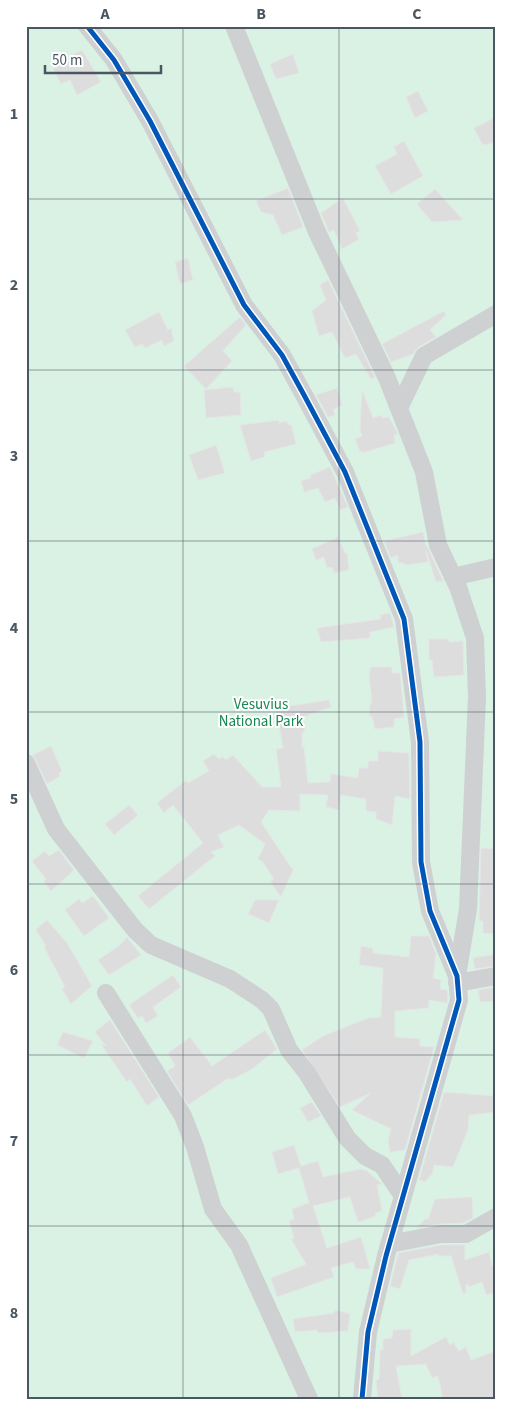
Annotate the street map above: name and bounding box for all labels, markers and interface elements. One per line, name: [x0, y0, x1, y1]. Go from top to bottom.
text: A: [99, 3, 110, 25]
text: B: [256, 3, 266, 25]
text: C: [412, 3, 422, 25]
scale bar: [45, 42, 161, 74]
text: 50 m: [52, 50, 82, 71]
text: 1: [10, 103, 18, 125]
text: 2: [10, 274, 18, 296]
text: 3: [10, 445, 18, 467]
text: 4: [10, 617, 19, 639]
park label: Vesuvius National Park: [219, 694, 304, 732]
text: 5: [10, 788, 18, 810]
text: 6: [10, 959, 18, 981]
text: 7: [10, 1130, 18, 1152]
text: 8: [10, 1302, 18, 1324]

